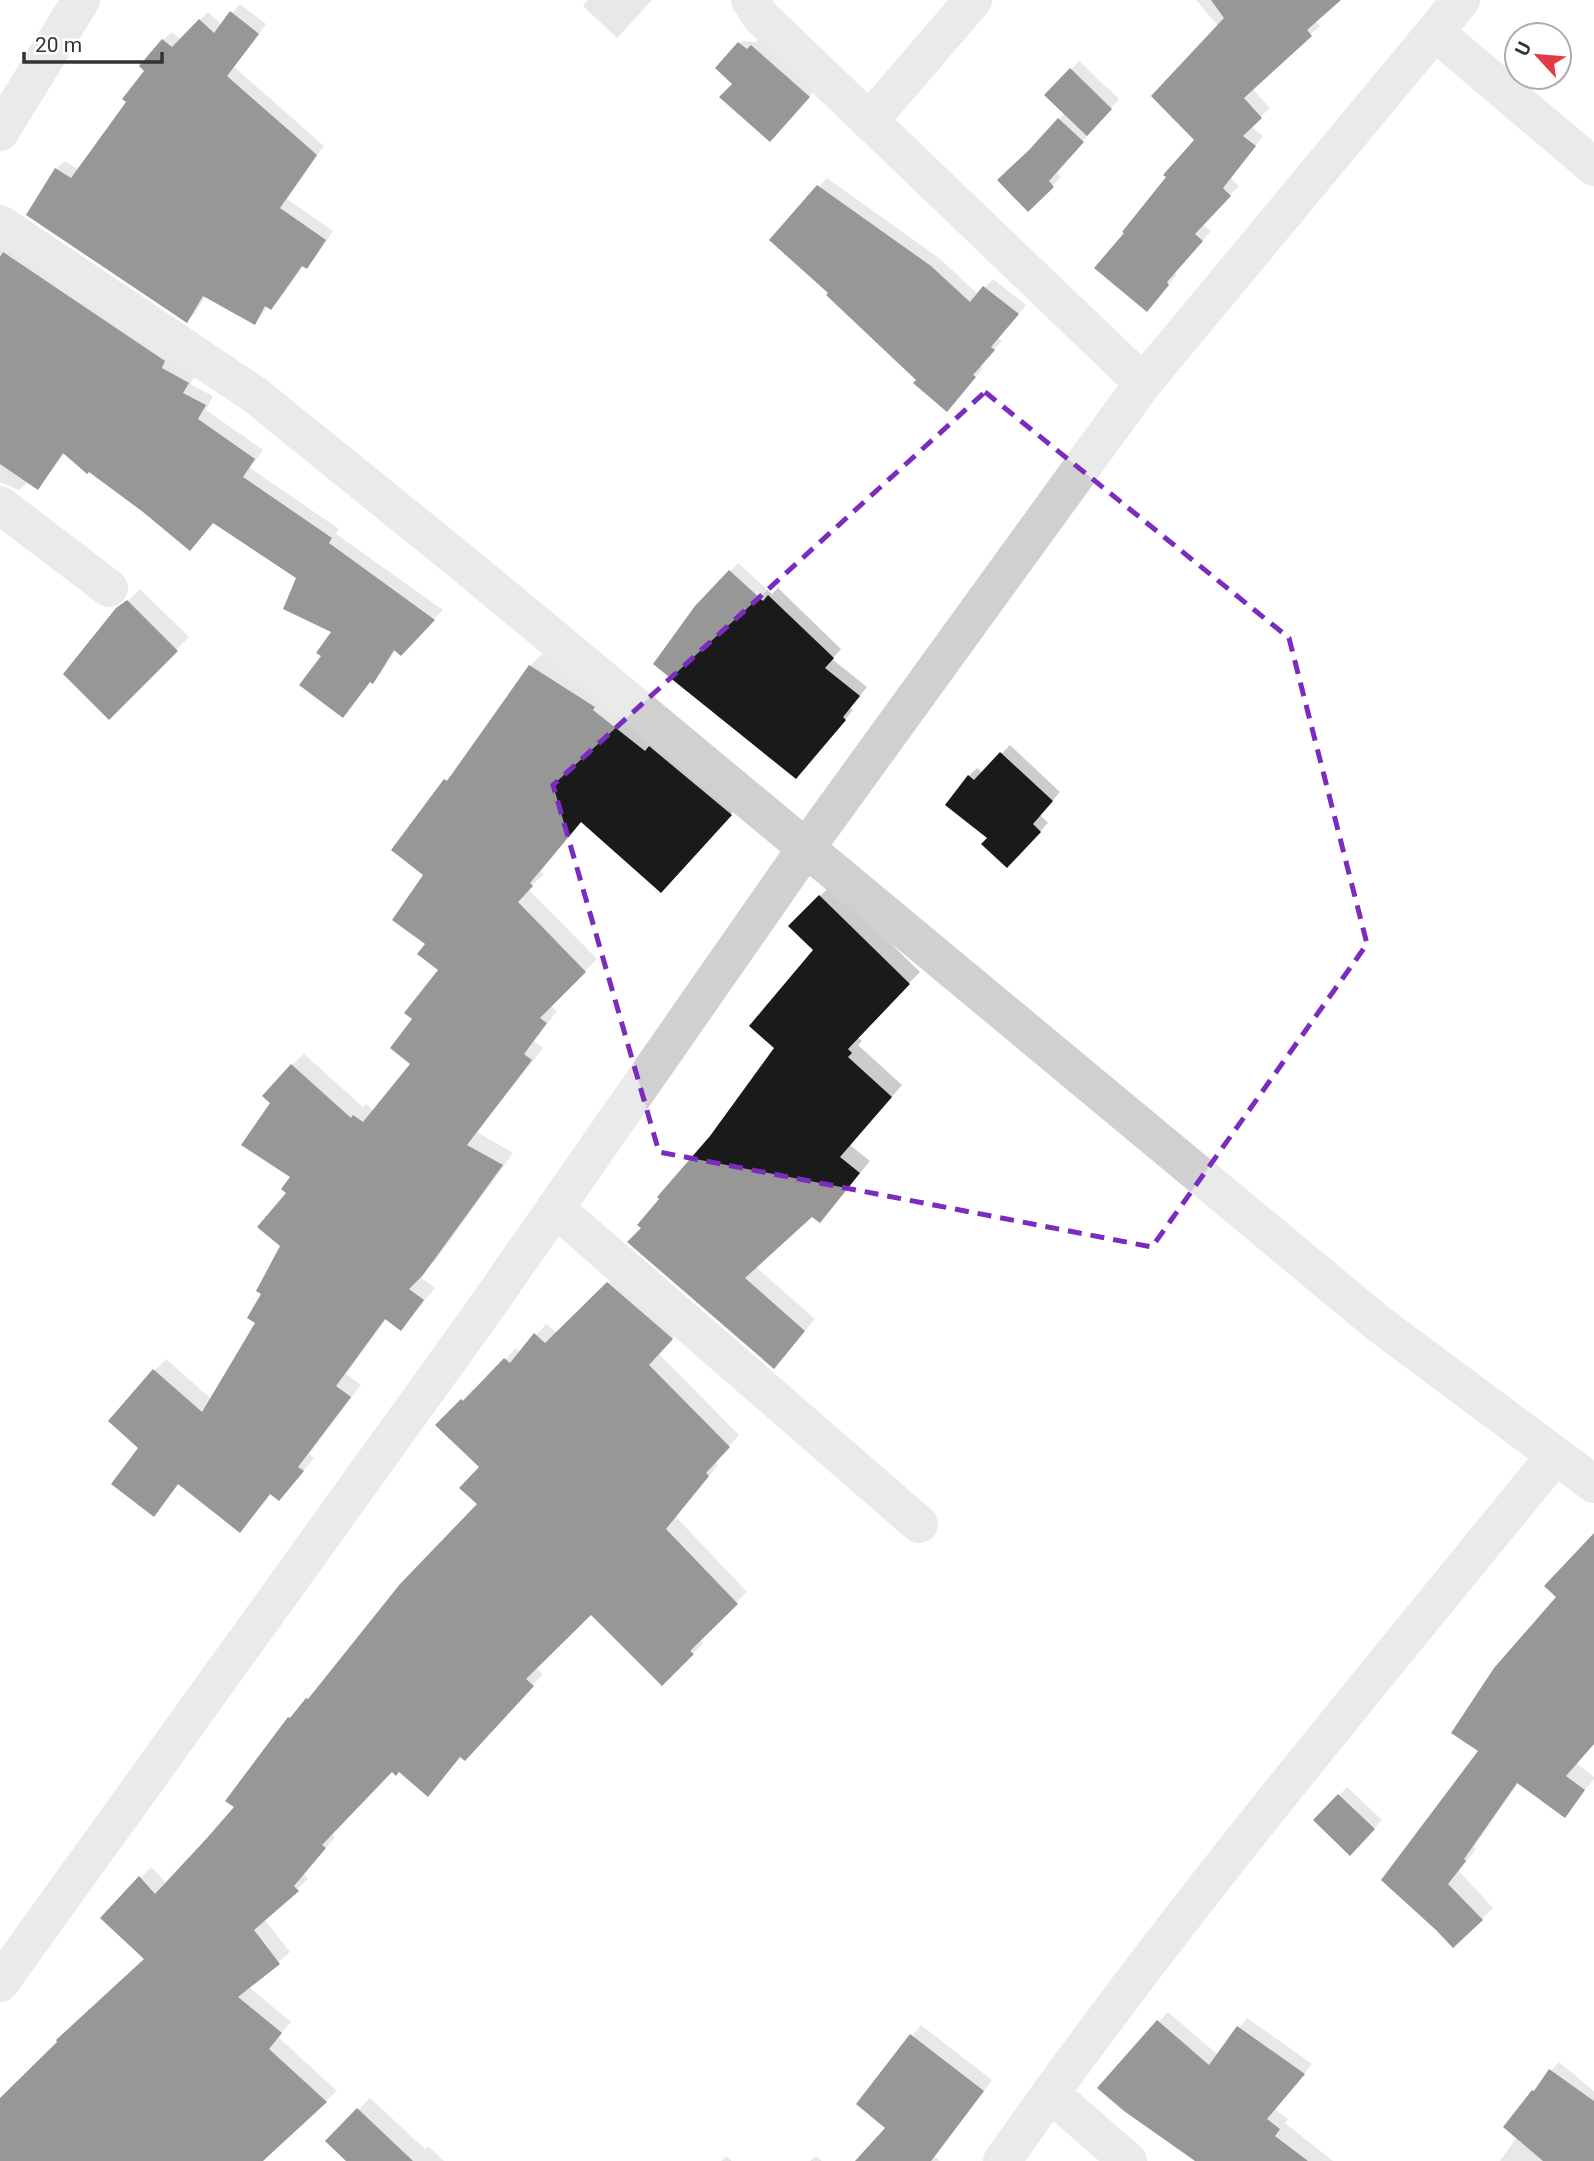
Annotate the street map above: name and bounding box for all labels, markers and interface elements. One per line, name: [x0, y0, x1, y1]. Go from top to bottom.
scale bar: [24, 21, 163, 65]
north arrow: [1503, 21, 1573, 91]
text: 20 m: [35, 33, 82, 57]
text: U: [1510, 38, 1536, 59]

